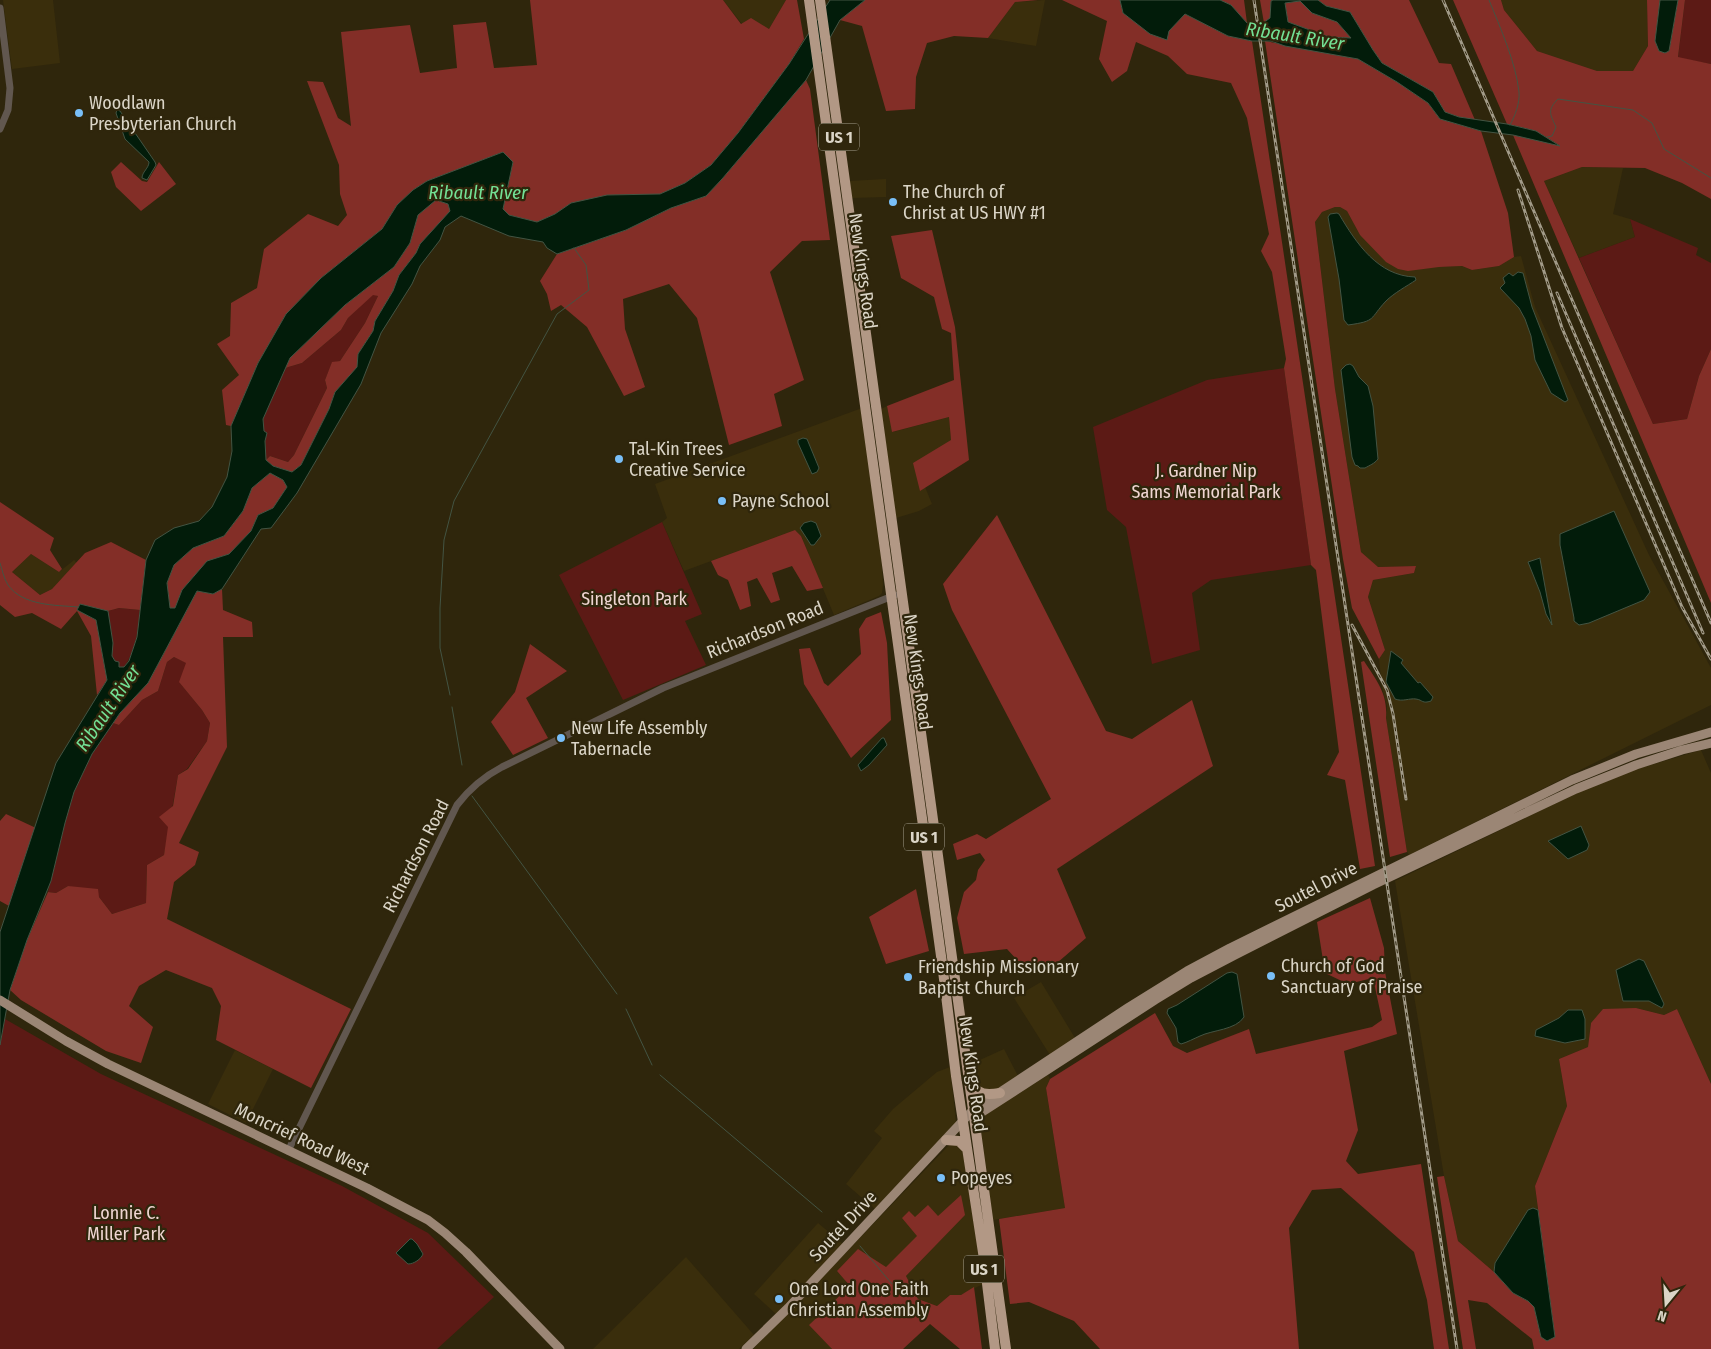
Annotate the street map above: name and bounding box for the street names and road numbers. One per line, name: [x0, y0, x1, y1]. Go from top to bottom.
road number: US 1: [819, 124, 859, 150]
street label: New Kings Road: [844, 212, 882, 330]
street label: Richardson Road: [703, 597, 827, 663]
street label: New Kings Road: [899, 613, 937, 731]
street label: Richardson Road: [378, 796, 454, 916]
road number: US 1: [904, 824, 944, 850]
street label: Soutel Drive: [1271, 857, 1361, 917]
street label: New Kings Road: [954, 1015, 992, 1133]
street label: Moncrief Road West: [231, 1098, 373, 1180]
street label: Soutel Drive: [804, 1186, 882, 1266]
road number: US 1: [964, 1256, 1004, 1282]

